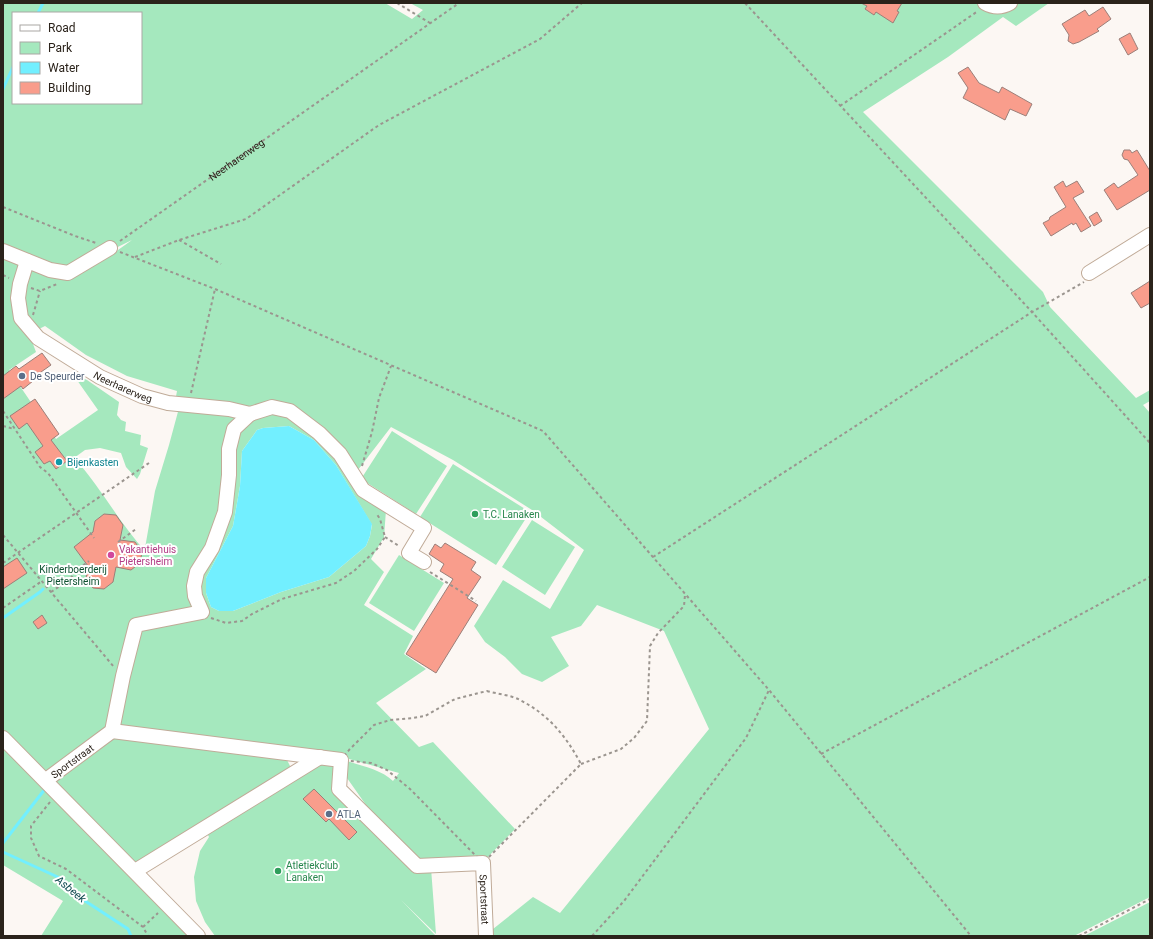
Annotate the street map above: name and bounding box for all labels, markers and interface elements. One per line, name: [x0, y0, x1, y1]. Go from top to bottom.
legend: [12, 12, 142, 104]
text: Road: [48, 21, 76, 35]
text: Park: [48, 41, 73, 55]
text: Water: [48, 61, 79, 75]
text: Building: [48, 81, 91, 95]
street label: Neerharenweg: [207, 137, 266, 183]
street label: Neerharerweg: [92, 369, 153, 404]
marker: De Speurder: [17, 371, 27, 381]
place label: De Speurder: [30, 371, 85, 382]
marker: Bijenkasten: [54, 457, 64, 467]
place label: Bijenkasten: [67, 457, 119, 468]
marker: T.C. Lanaken: [470, 509, 480, 519]
place label: T.C. Lanaken: [483, 509, 540, 520]
place label: Vakantiehuis Pietersheim: [119, 544, 176, 567]
marker: Vakantiehuis Pietersheim: [106, 550, 116, 560]
park label: Kinderboerderij Pietersheim: [39, 564, 107, 587]
street label: Sportstraat: [49, 742, 96, 781]
marker: ATLA: [324, 809, 334, 819]
place label: ATLA: [337, 809, 361, 820]
place label: Atletiekclub Lanaken: [286, 860, 339, 883]
marker: Atletiekclub Lanaken: [273, 866, 283, 876]
water label: Asbeek: [52, 873, 89, 906]
street label: Sportstraat: [477, 874, 491, 925]

